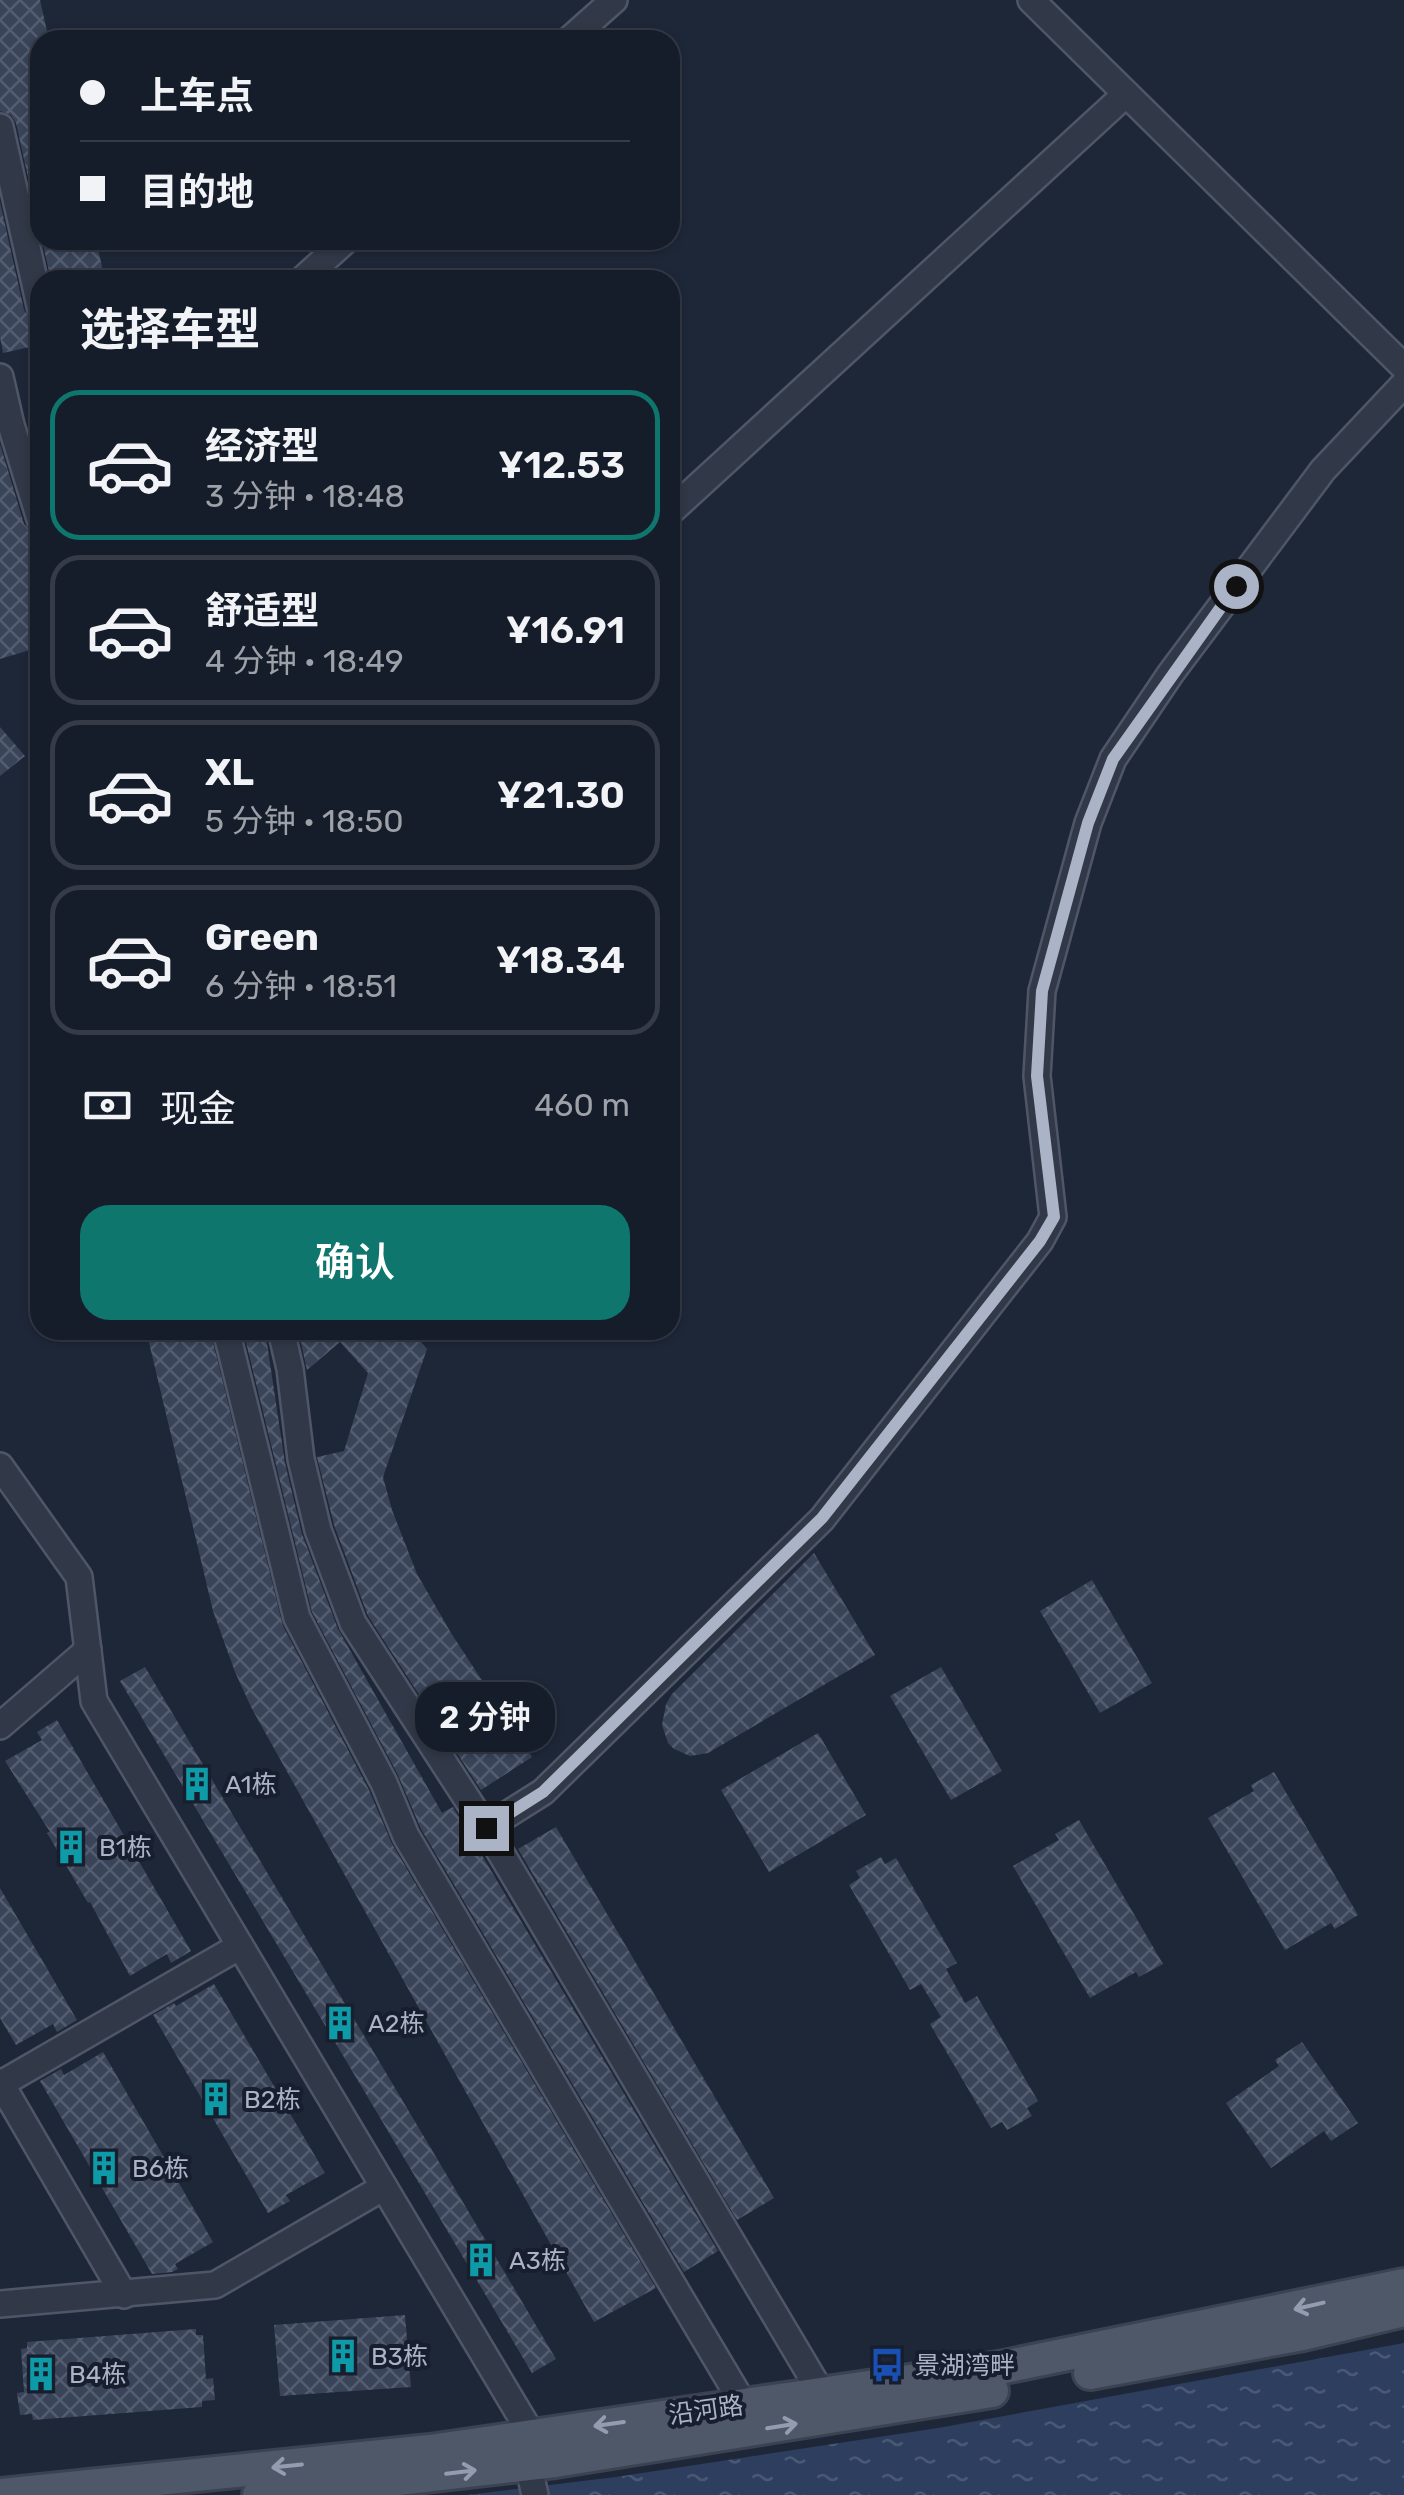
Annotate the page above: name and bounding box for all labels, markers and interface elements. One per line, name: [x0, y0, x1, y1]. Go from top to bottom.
text: 上车点: [140, 73, 254, 119]
text: 目的地: [140, 169, 254, 215]
text: 选择车型: [80, 303, 260, 356]
icon: car: [85, 420, 175, 510]
text: 经济型: [205, 423, 319, 469]
text: ¥12.53: [498, 442, 625, 488]
text: 3 分钟 · 18:48: [205, 477, 405, 515]
route start: [1214, 564, 1259, 609]
icon: car: [85, 585, 175, 675]
text: 舒适型: [205, 588, 319, 634]
text: ¥16.91: [506, 607, 625, 653]
text: 4 分钟 · 18:49: [205, 642, 404, 680]
text: XL: [205, 749, 254, 795]
icon: car: [85, 750, 175, 840]
text: ¥21.30: [497, 772, 625, 818]
text: 5 分钟 · 18:50: [205, 802, 404, 840]
text: Green: [205, 914, 319, 960]
icon: car: [85, 915, 175, 1005]
text: ¥18.34: [496, 937, 625, 983]
text: 6 分钟 · 18:51: [205, 967, 397, 1005]
icon: cash: [80, 1078, 135, 1133]
text: 现金: [160, 1086, 236, 1132]
text: 460 m: [534, 1086, 630, 1124]
button: 确认: [80, 1205, 630, 1320]
callout: 2 分钟: [416, 1683, 556, 1753]
text: 2 分钟: [439, 1698, 531, 1736]
building icon: A1栋: [178, 1765, 216, 1803]
place label: A1栋: [225, 1770, 276, 1799]
route end: [464, 1806, 509, 1851]
building icon: B1栋: [52, 1828, 90, 1866]
place label: B1栋: [99, 1833, 151, 1862]
building icon: A2栋: [321, 2004, 359, 2042]
place label: A2栋: [368, 2009, 424, 2038]
building icon: B2栋: [197, 2080, 235, 2118]
place label: B2栋: [244, 2085, 300, 2114]
building icon: B6栋: [85, 2149, 123, 2187]
place label: B6栋: [132, 2154, 189, 2183]
building icon: A3栋: [462, 2241, 500, 2279]
place label: A3栋: [509, 2246, 566, 2275]
one-way arrow: [1294, 2298, 1326, 2316]
building icon: B3栋: [324, 2337, 362, 2375]
place label: B3栋: [371, 2342, 428, 2371]
bus stop icon: 景湖湾畔: [868, 2346, 906, 2384]
place label: 景湖湾畔: [915, 2351, 1015, 2380]
building icon: B4栋: [22, 2355, 60, 2393]
place label: B4栋: [69, 2360, 126, 2389]
street label: 沿河路: [667, 2390, 745, 2430]
one-way arrow: [593, 2416, 626, 2434]
one-way arrow: [766, 2416, 798, 2435]
one-way arrow: [271, 2457, 303, 2476]
one-way arrow: [444, 2462, 476, 2481]

